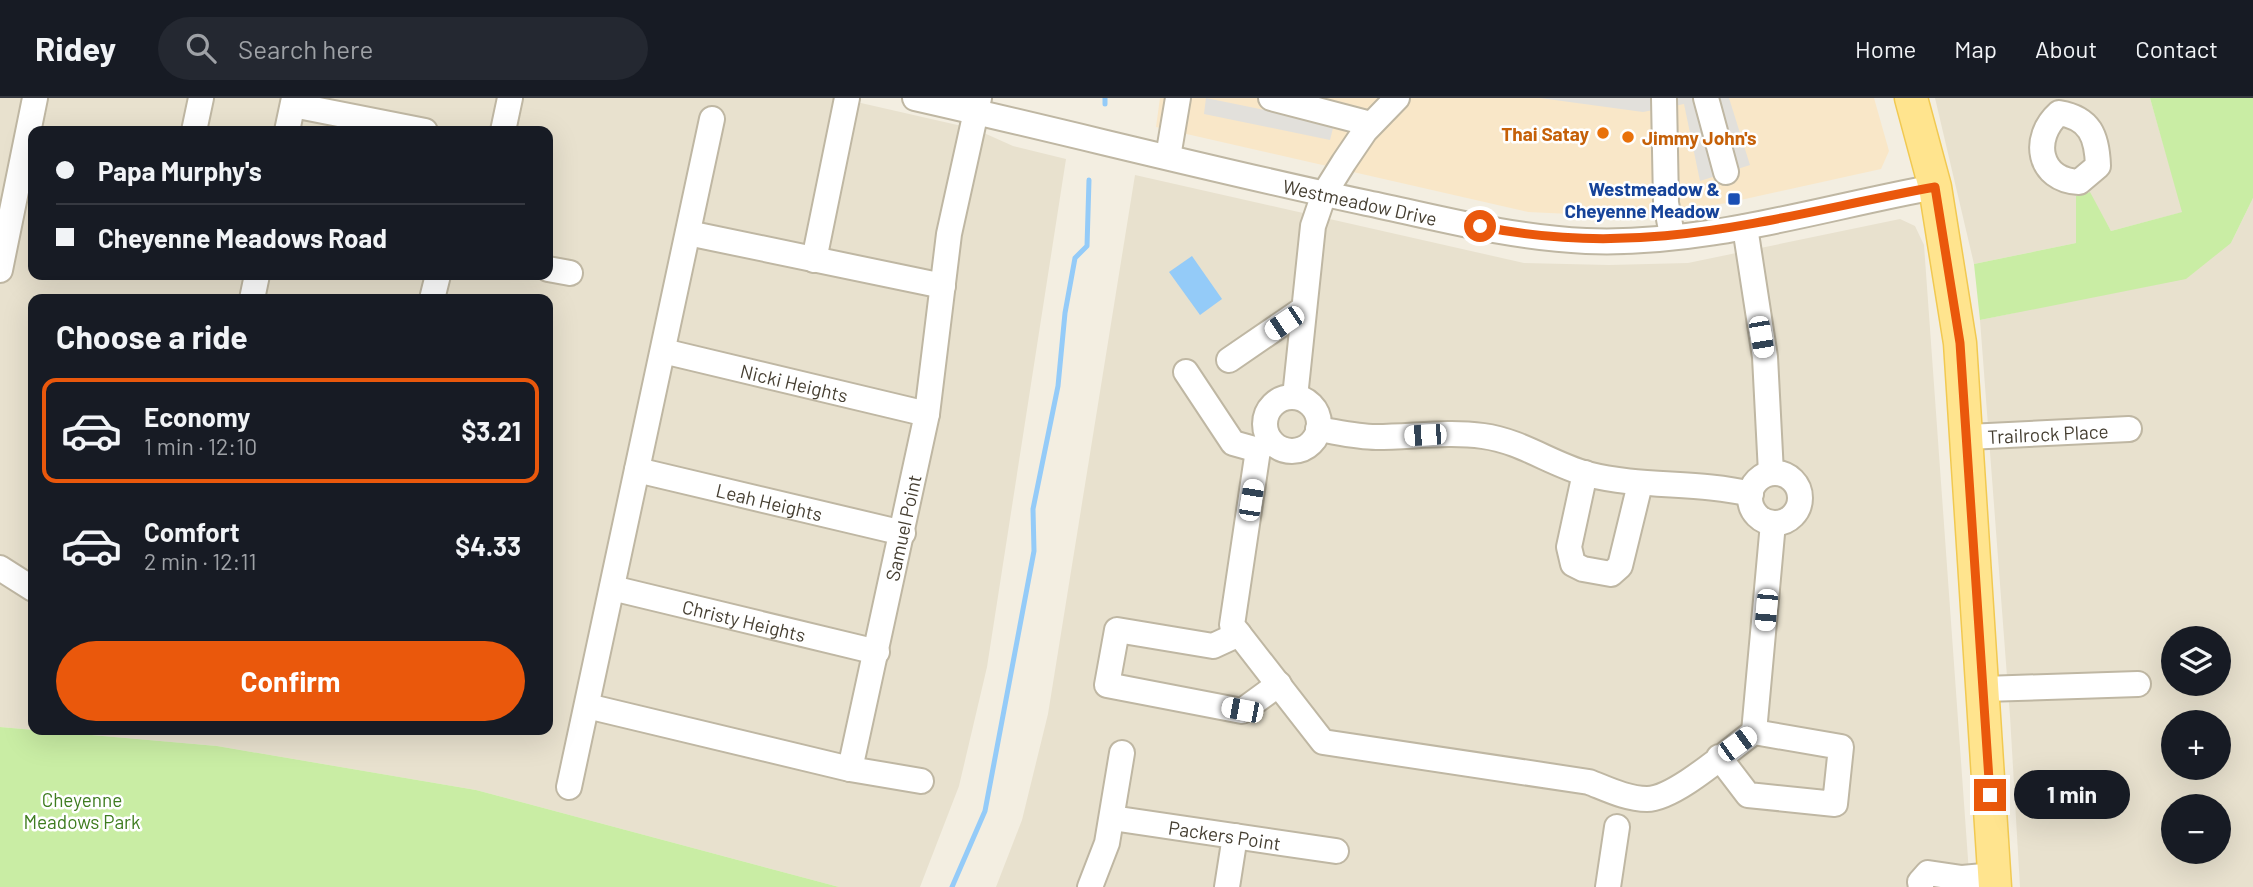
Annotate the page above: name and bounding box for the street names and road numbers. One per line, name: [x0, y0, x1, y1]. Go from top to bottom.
street label: Westmeadow Drive: [1281, 173, 1439, 230]
street label: Nicki Heights: [738, 358, 850, 406]
street label: Trailrock Place: [1987, 419, 2109, 448]
street label: Samuel Point: [880, 472, 925, 583]
street label: Leah Heights: [714, 478, 825, 525]
street label: Christy Heights: [680, 594, 808, 646]
street label: Packers Point: [1167, 815, 1282, 854]

